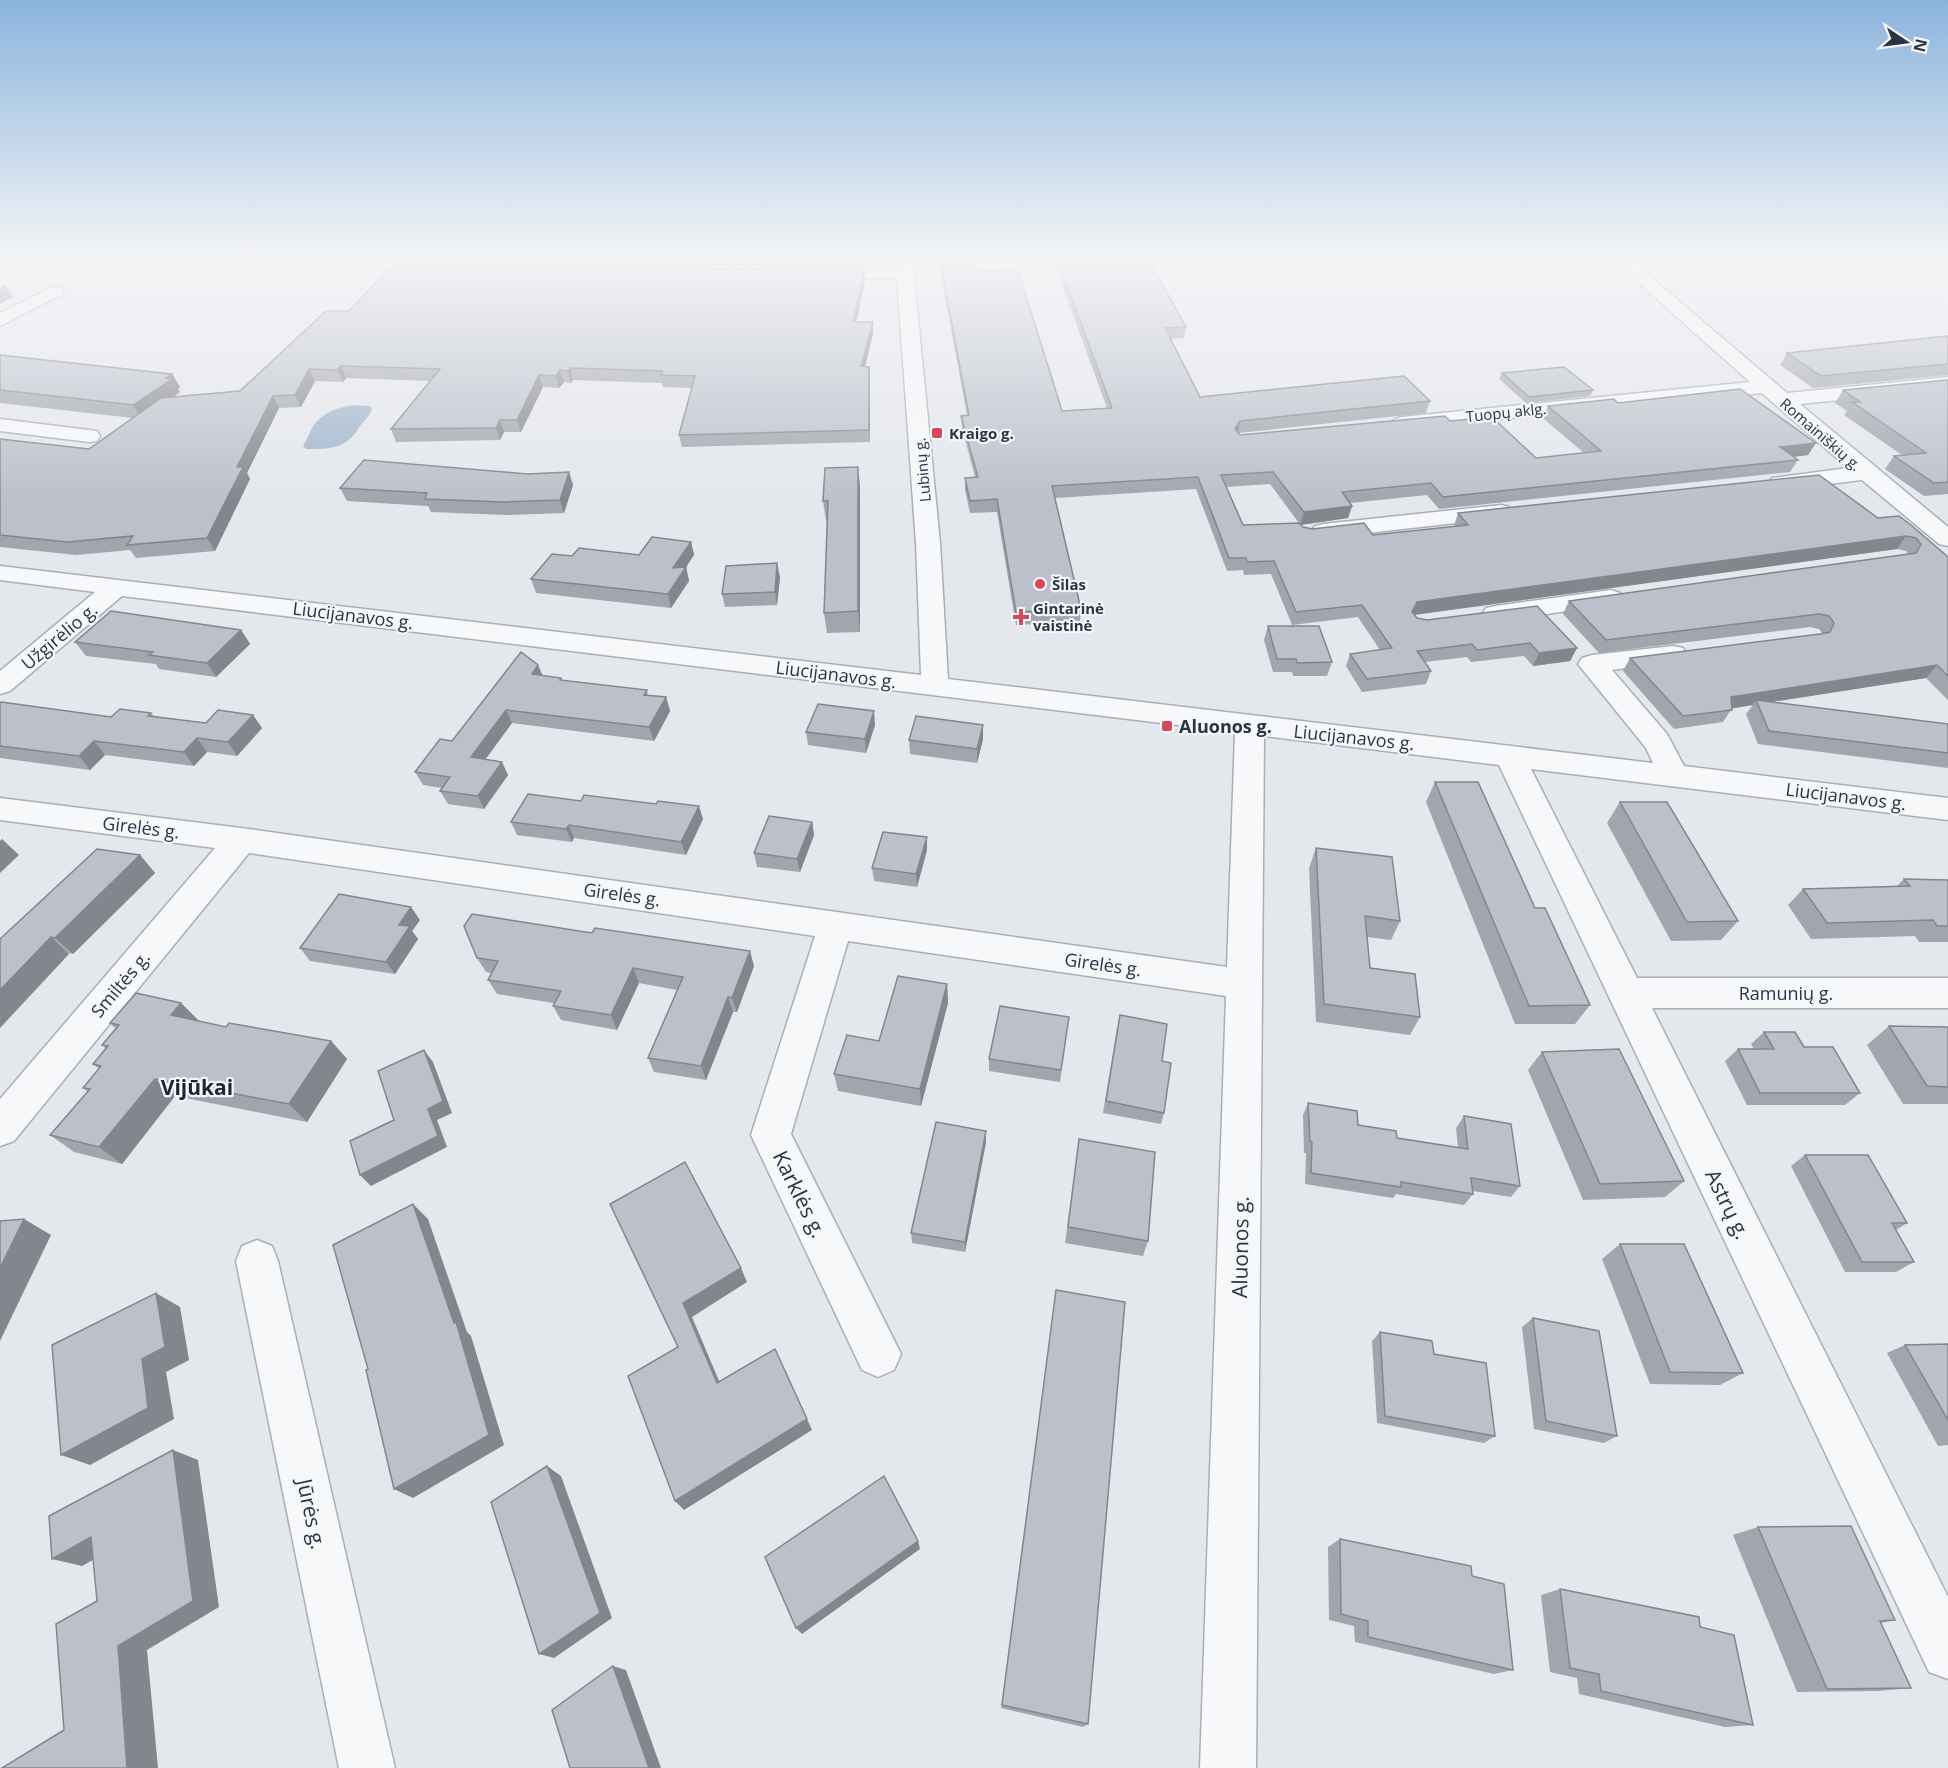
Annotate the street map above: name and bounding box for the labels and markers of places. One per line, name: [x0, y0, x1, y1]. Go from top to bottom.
place label: Kraigo g.: [949, 423, 1014, 443]
marker: Kraigo g.: [930, 426, 944, 440]
place label: Šilas: [1052, 574, 1086, 594]
marker: Šilas: [1033, 577, 1047, 591]
place label: Gintarinė vaistinė: [1033, 598, 1104, 635]
marker: Gintarinė vaistinė: [1014, 610, 1028, 624]
place label: Aluonos g.: [1179, 714, 1272, 738]
marker: Aluonos g.: [1160, 719, 1174, 733]

